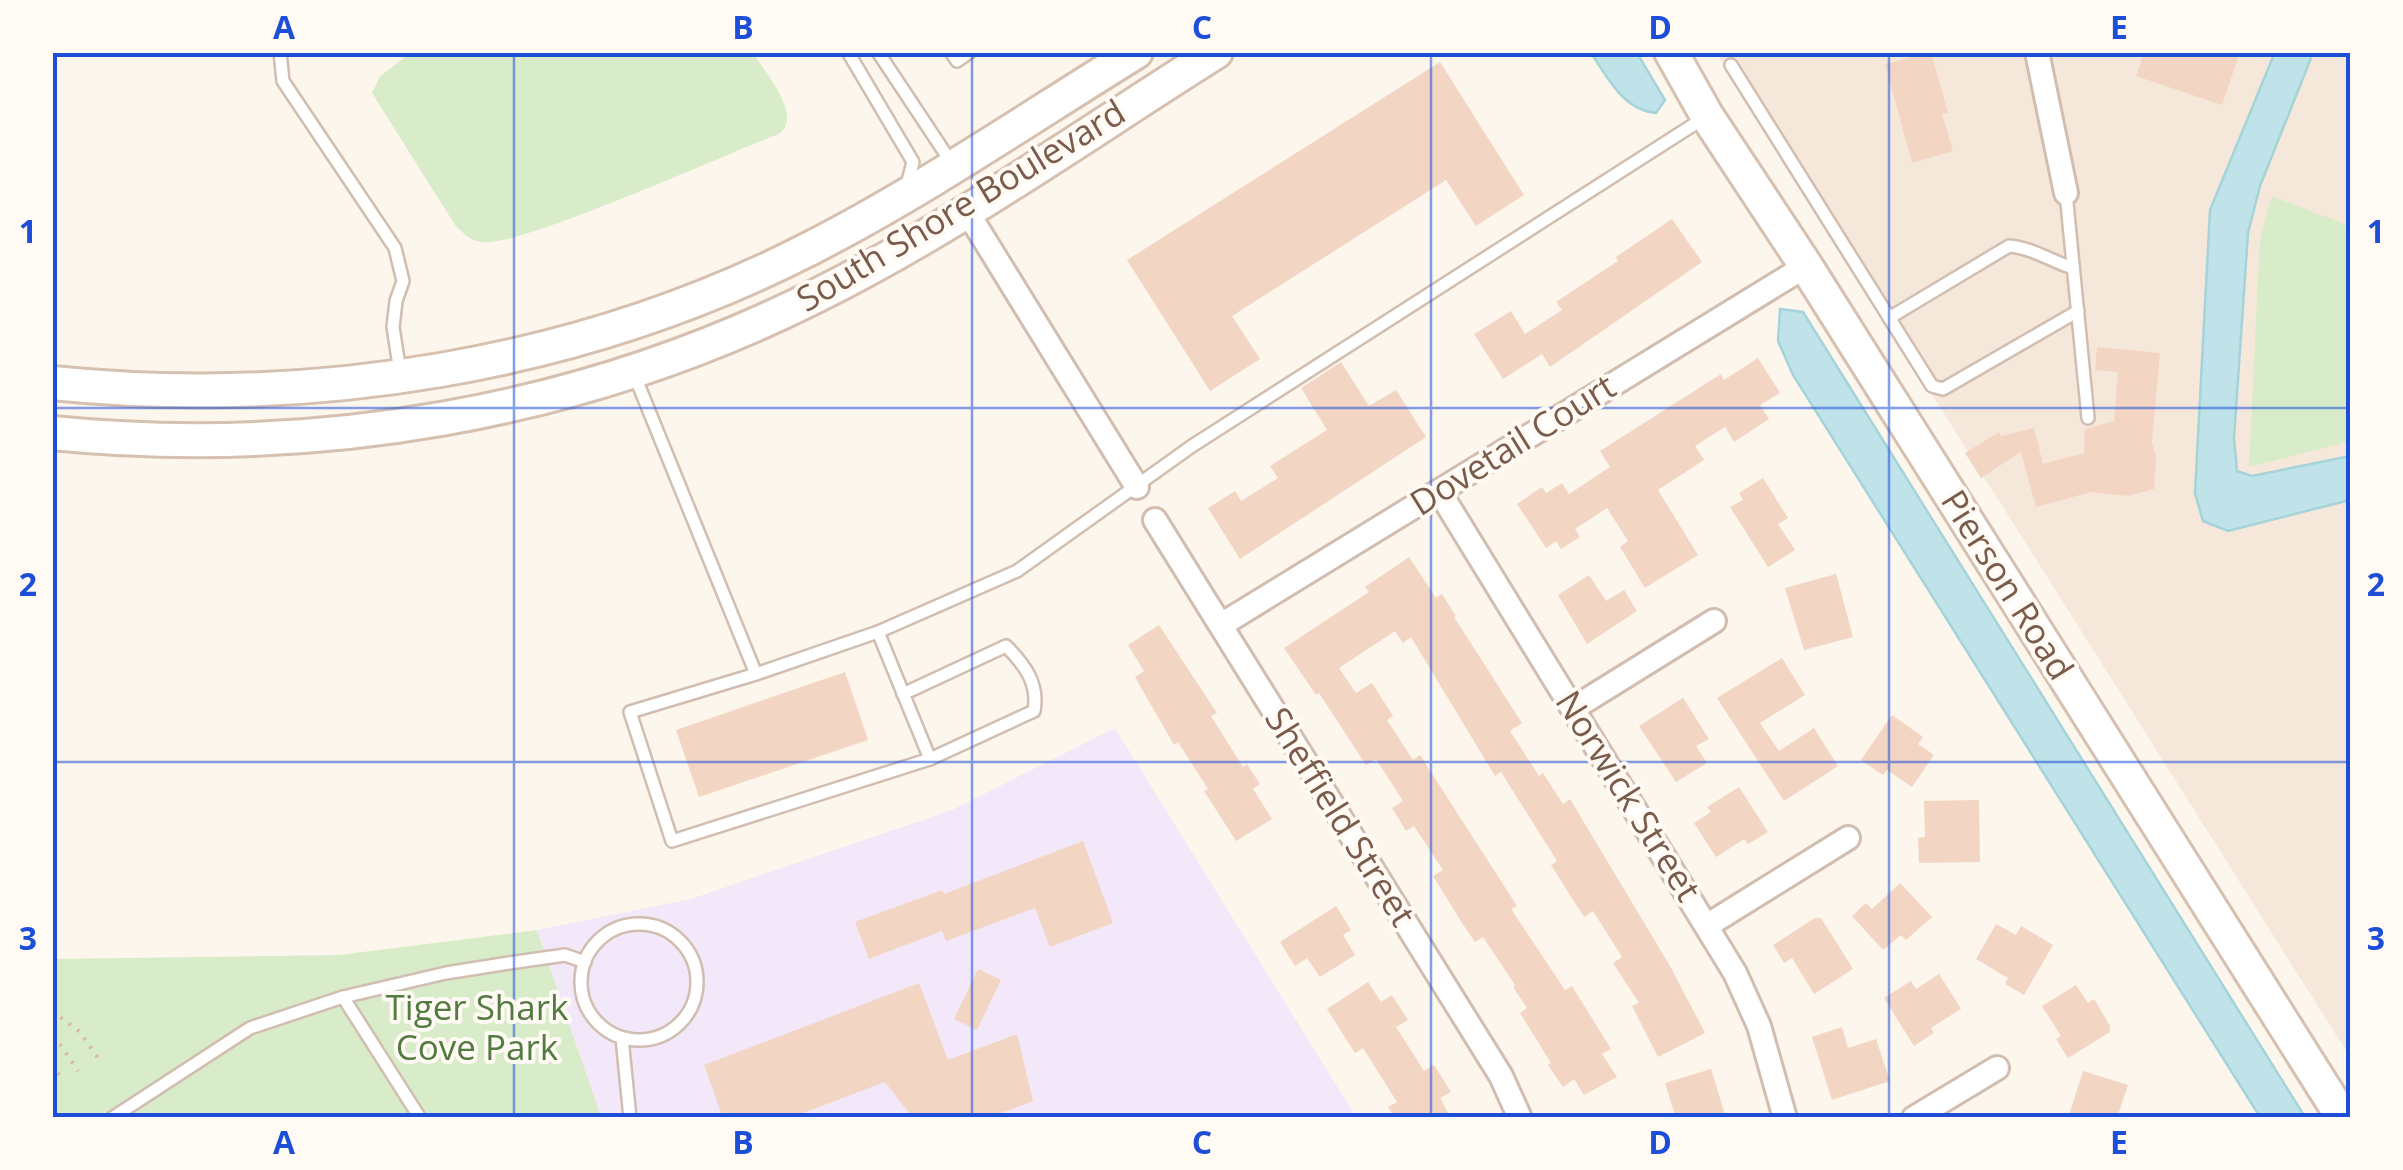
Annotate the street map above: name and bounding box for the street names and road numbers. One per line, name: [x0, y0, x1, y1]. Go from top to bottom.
street label: South Shore Boulevard: [787, 88, 1133, 322]
street label: Dovetail Court: [1401, 362, 1624, 526]
street label: Pierson Road: [1931, 480, 2085, 688]
street label: Norwick Street: [1546, 681, 1713, 909]
street label: Sheffield Street: [1255, 698, 1427, 934]

